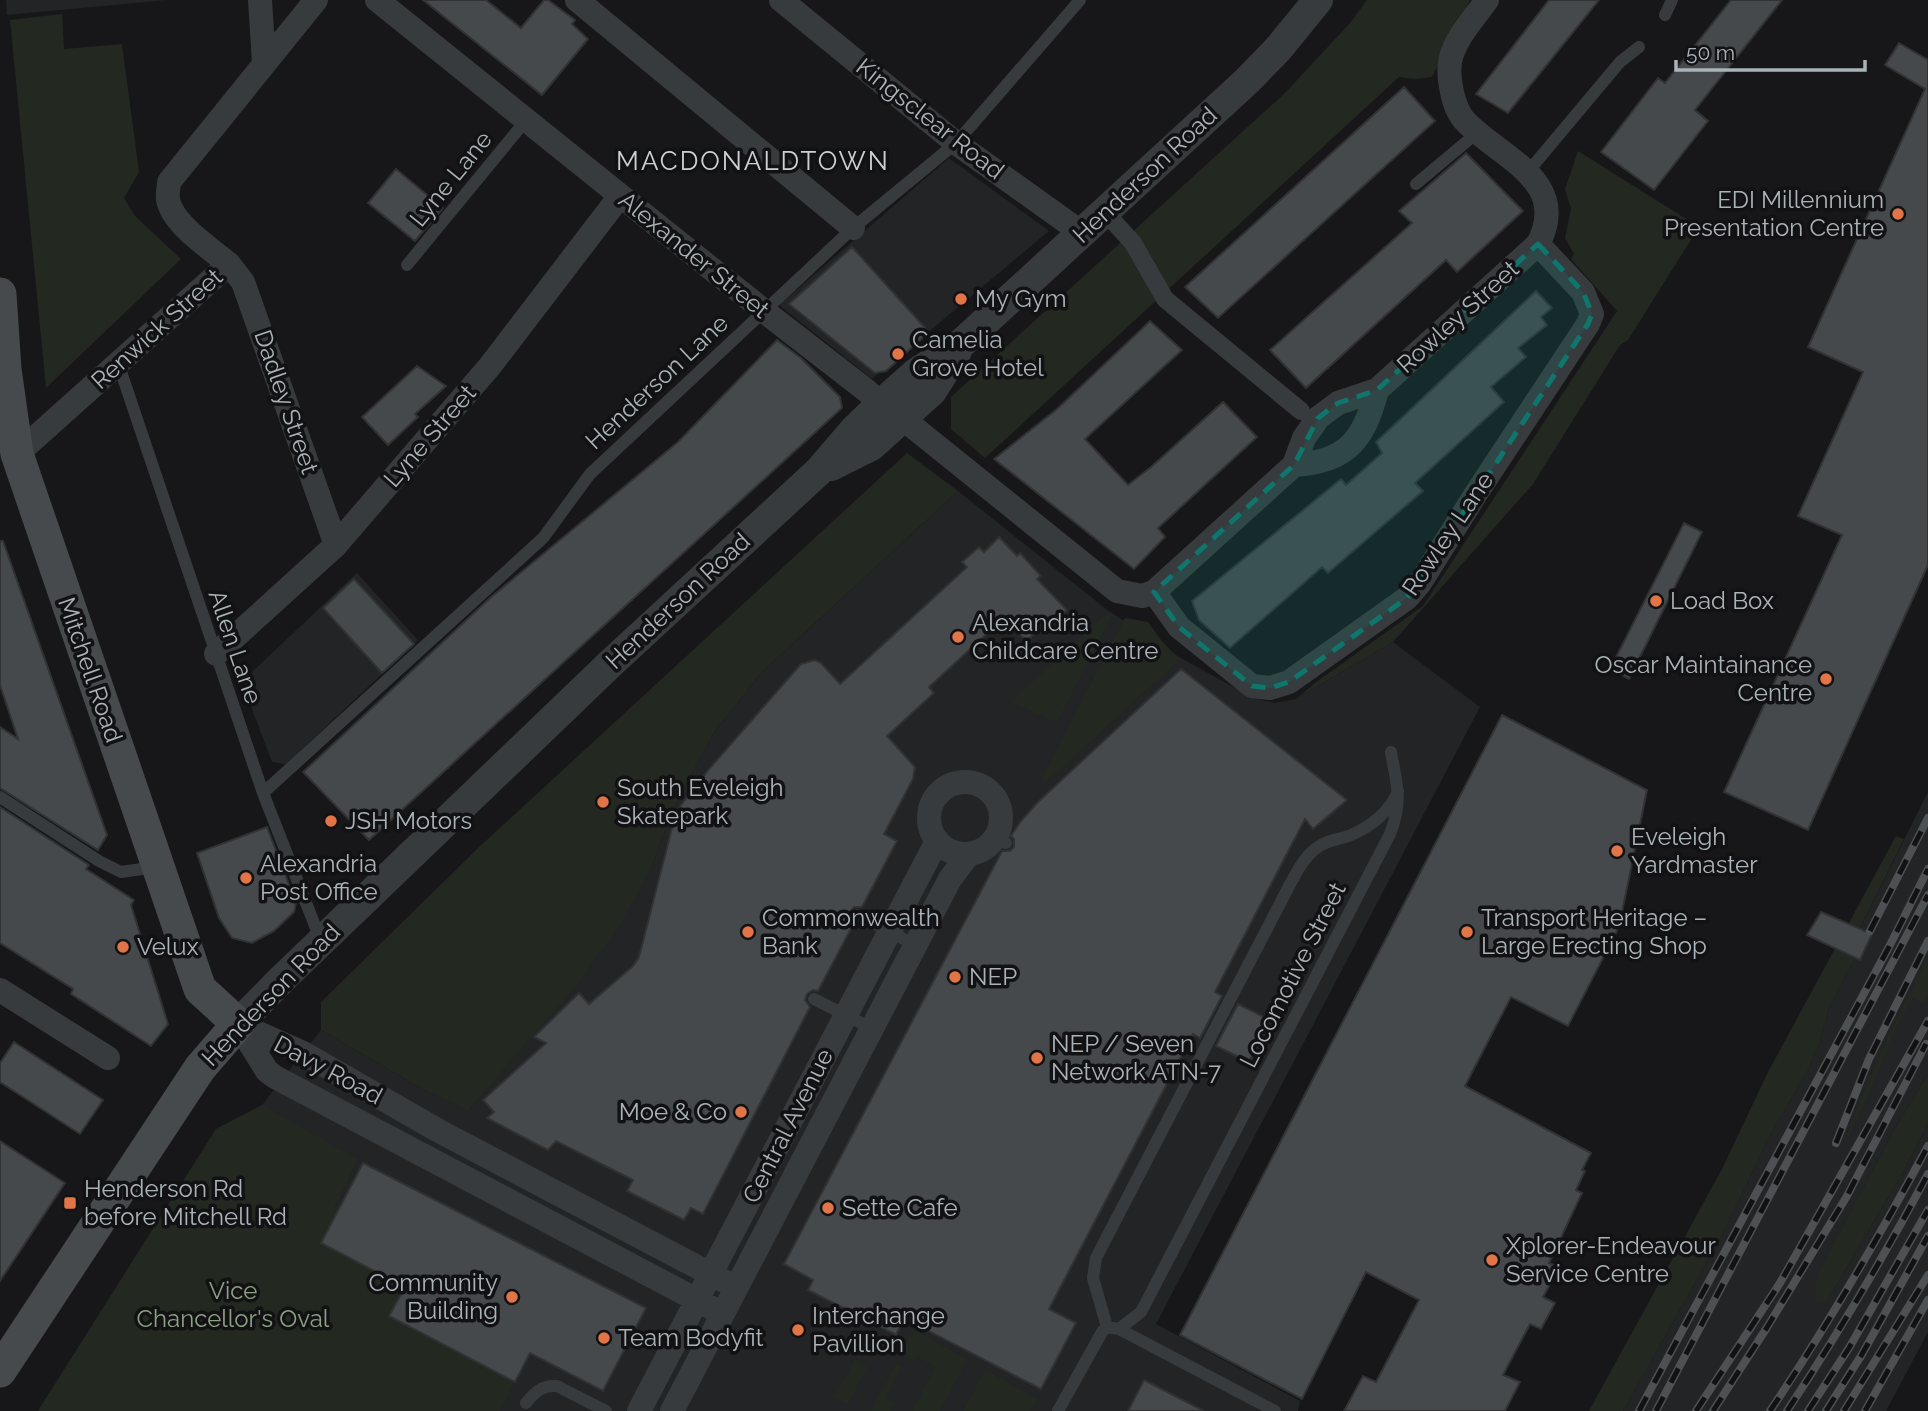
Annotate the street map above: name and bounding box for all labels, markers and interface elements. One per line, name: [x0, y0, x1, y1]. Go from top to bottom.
scale bar: [1676, 28, 1865, 72]
text: 50 m: [1686, 40, 1735, 65]
street label: Kingsclear Road: [851, 52, 1010, 185]
street label: Henderson Road: [1067, 100, 1223, 249]
street label: Lyne Lane: [403, 125, 498, 232]
district label: MACDONALDTOWN: [616, 146, 890, 176]
street label: Alexander Street: [613, 185, 775, 324]
place label: EDI Millennium Presentation Centre: [1664, 185, 1884, 242]
marker: EDI Millennium Presentation Centre: [1890, 206, 1906, 222]
street label: Rowley Street: [1391, 254, 1525, 379]
street label: Renwick Street: [85, 262, 228, 395]
place label: My Gym: [975, 284, 1067, 313]
marker: My Gym: [953, 291, 969, 307]
street label: Henderson Lane: [579, 308, 734, 455]
place label: Camelia Grove Hotel: [912, 325, 1044, 382]
street label: Dadley Street: [248, 326, 325, 478]
marker: Camelia Grove Hotel: [890, 346, 906, 362]
street label: Lyne Street: [377, 379, 482, 493]
street label: Rowley Lane: [1396, 467, 1499, 601]
street label: Henderson Road: [600, 526, 756, 675]
street label: Allen Lane: [202, 586, 268, 708]
place label: Load Box: [1670, 586, 1774, 615]
marker: Load Box: [1648, 593, 1664, 609]
street label: Mitchell Road: [52, 594, 129, 746]
place label: Alexandria Childcare Centre: [972, 608, 1158, 665]
marker: Alexandria Childcare Centre: [950, 629, 966, 645]
place label: Oscar Maintainance Centre: [1594, 650, 1812, 707]
marker: Oscar Maintainance Centre: [1818, 671, 1834, 687]
place label: South Eveleigh Skatepark: [617, 773, 784, 830]
marker: South Eveleigh Skatepark: [595, 794, 611, 810]
place label: JSH Motors: [345, 806, 472, 835]
marker: JSH Motors: [323, 813, 339, 829]
place label: Eveleigh Yardmaster: [1631, 822, 1758, 879]
marker: Eveleigh Yardmaster: [1609, 843, 1625, 859]
place label: Alexandria Post Office: [260, 849, 378, 906]
marker: Alexandria Post Office: [238, 870, 254, 886]
street label: Locomotive Street: [1233, 877, 1352, 1072]
place label: Commonwealth Bank: [762, 903, 940, 960]
place label: Transport Heritage – Large Erecting Shop: [1481, 903, 1707, 960]
street label: Henderson Road: [195, 917, 346, 1072]
marker: Commonwealth Bank: [740, 924, 756, 940]
marker: Transport Heritage – Large Erecting Shop: [1459, 924, 1475, 940]
place label: Velux: [137, 932, 199, 961]
marker: Velux: [115, 939, 131, 955]
place label: NEP: [969, 962, 1017, 991]
marker: NEP: [947, 969, 963, 985]
street label: Davy Road: [269, 1029, 387, 1110]
place label: NEP / Seven Network ATN-7: [1051, 1029, 1221, 1086]
street label: Central Avenue: [736, 1044, 839, 1208]
marker: NEP / Seven Network ATN-7: [1029, 1050, 1045, 1066]
place label: Moe & Co: [619, 1097, 727, 1126]
marker: Moe & Co: [733, 1104, 749, 1120]
place label: Henderson Rd before Mitchell Rd: [84, 1174, 287, 1231]
place label: Sette Cafe: [842, 1193, 958, 1222]
marker: Henderson Rd before Mitchell Rd: [62, 1195, 78, 1211]
marker: Sette Cafe: [820, 1200, 836, 1216]
place label: Xplorer-Endeavour Service Centre: [1506, 1231, 1716, 1288]
marker: Xplorer-Endeavour Service Centre: [1484, 1252, 1500, 1268]
place label: Community Building: [369, 1268, 498, 1325]
park label: Vice Chancellor's Oval: [137, 1276, 330, 1333]
marker: Community Building: [504, 1289, 520, 1305]
place label: Interchange Pavillion: [812, 1301, 945, 1358]
marker: Interchange Pavillion: [790, 1322, 806, 1338]
place label: Team Bodyfit: [618, 1323, 764, 1352]
marker: Team Bodyfit: [596, 1330, 612, 1346]

